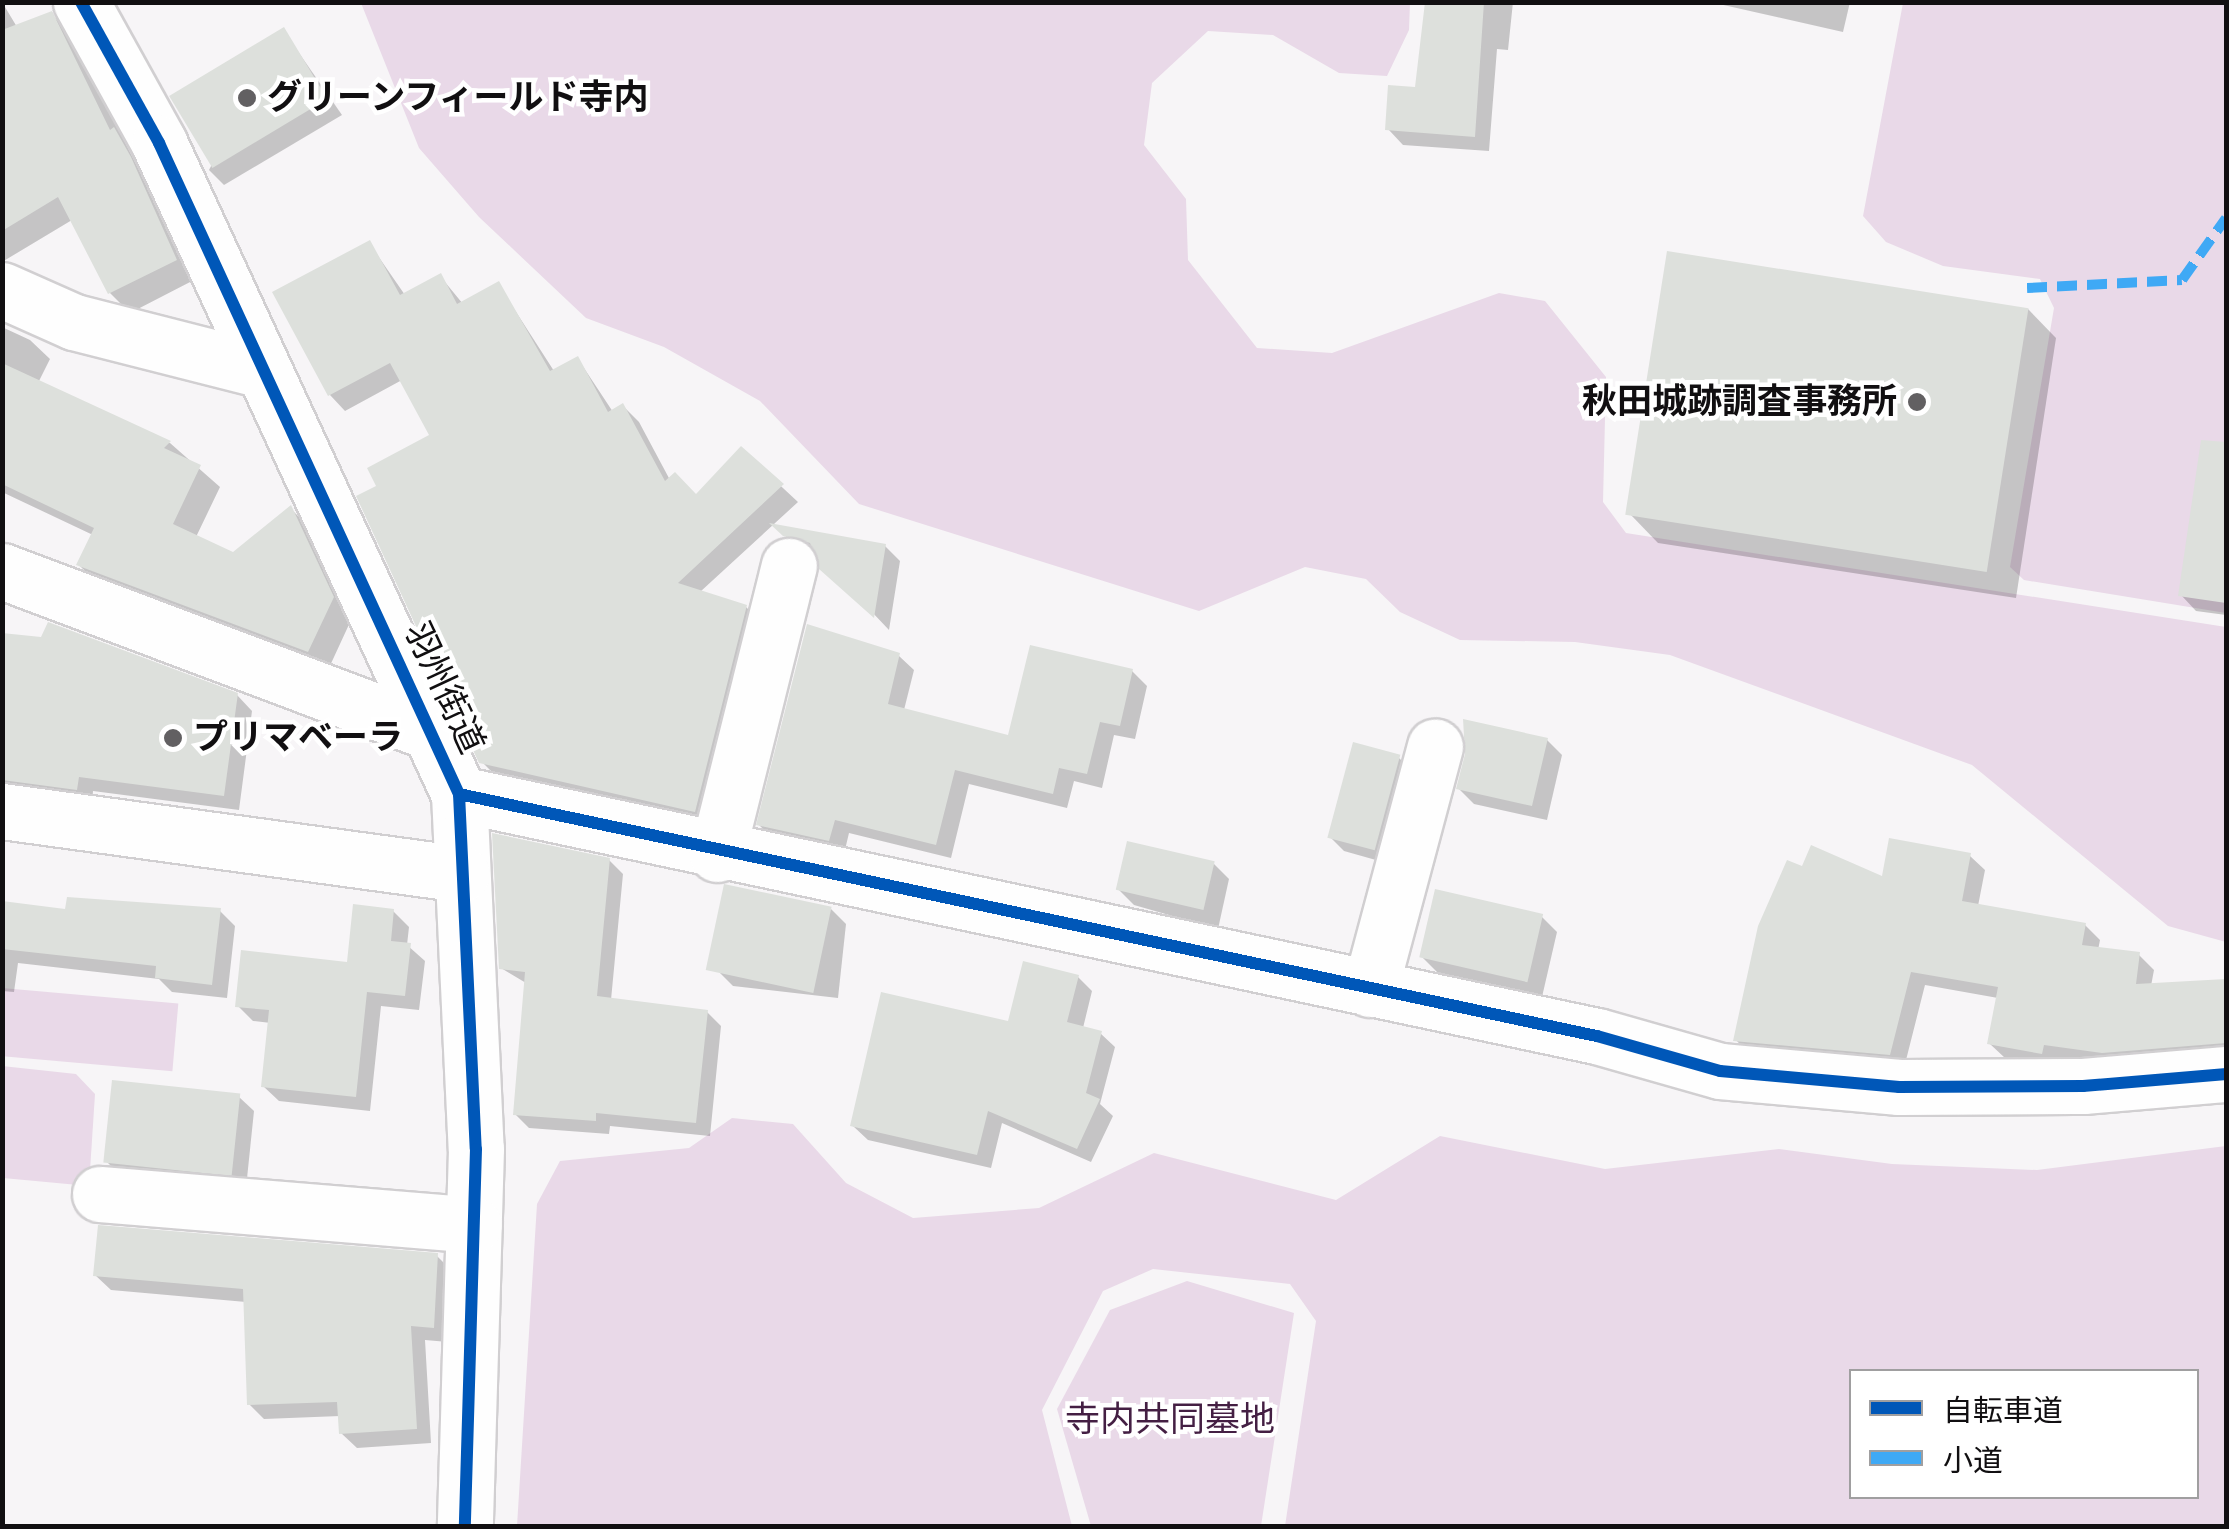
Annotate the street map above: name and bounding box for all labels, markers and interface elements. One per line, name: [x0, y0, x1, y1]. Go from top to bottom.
place label: グリーンフィールド寺内: [267, 77, 652, 119]
marker: グリーンフィールド寺内: [236, 87, 258, 109]
place label: 秋田城跡調査事務所: [1582, 381, 1897, 423]
marker: 秋田城跡調査事務所: [1906, 391, 1928, 413]
street label: 羽州街道: [395, 616, 493, 760]
place label: プリマベーラ: [193, 717, 403, 759]
marker: プリマベーラ: [162, 727, 184, 749]
legend: [1849, 1369, 2199, 1499]
text: 自転車道: [1943, 1393, 2063, 1430]
park label: 寺内共同墓地: [1065, 1399, 1275, 1441]
text: 小道: [1943, 1443, 2003, 1480]

